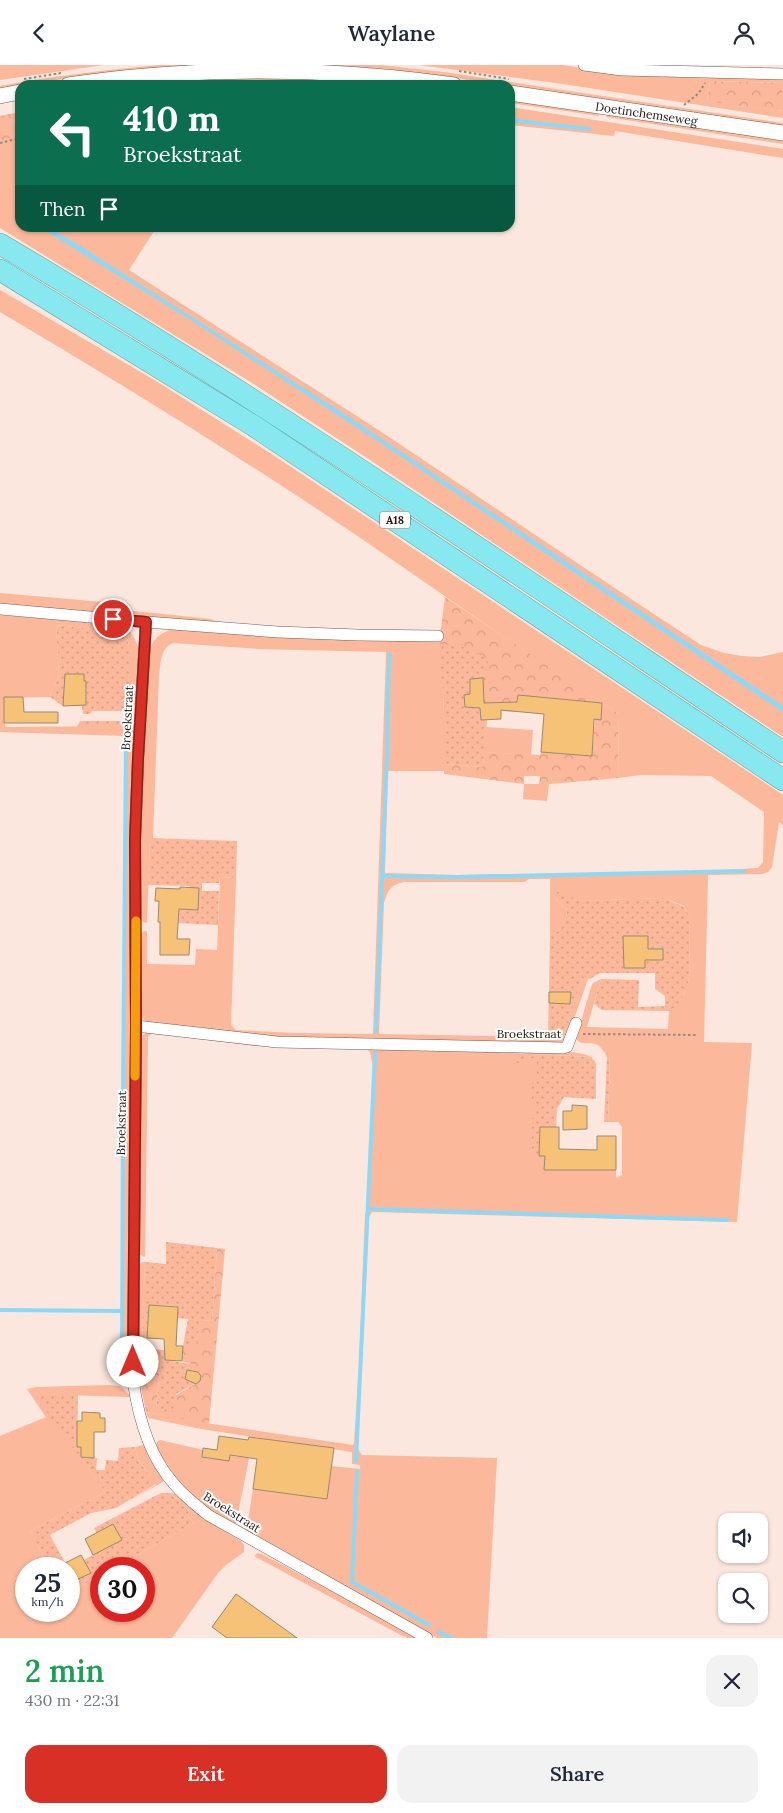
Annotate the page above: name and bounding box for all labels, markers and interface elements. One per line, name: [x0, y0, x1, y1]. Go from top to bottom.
icon: back: [25, 19, 53, 47]
text: Waylane: [348, 19, 435, 47]
icon: person: [730, 19, 758, 47]
text: 410 m: [123, 96, 220, 141]
street label: Doetinchemseweg: [594, 98, 699, 128]
icon: left: [40, 100, 105, 165]
text: Broekstraat: [123, 140, 242, 168]
icon: arrive: [95, 195, 123, 223]
text: Then: [40, 197, 85, 221]
road number: A18: [380, 511, 410, 529]
pin: [92, 598, 134, 640]
icon: arrive: [99, 605, 127, 633]
street label: Broekstraat: [118, 685, 136, 751]
street label: Broekstraat: [497, 1026, 562, 1041]
street label: Broekstraat: [113, 1090, 129, 1155]
position arrow: [106, 1335, 158, 1387]
street label: Broekstraat: [201, 1488, 264, 1536]
map controls: [718, 1513, 768, 1623]
button: sound: [718, 1513, 768, 1563]
speed limit sign: 30: [90, 1557, 155, 1622]
text: 25: [34, 1567, 61, 1599]
button: search: [718, 1573, 768, 1623]
text: km/h: [31, 1594, 64, 1609]
text: 2 min: [25, 1652, 104, 1690]
button: close: [706, 1655, 758, 1707]
text: 430 m · 22:31: [25, 1690, 119, 1710]
button: Exit: [25, 1745, 387, 1803]
button: Share: [397, 1745, 758, 1803]

